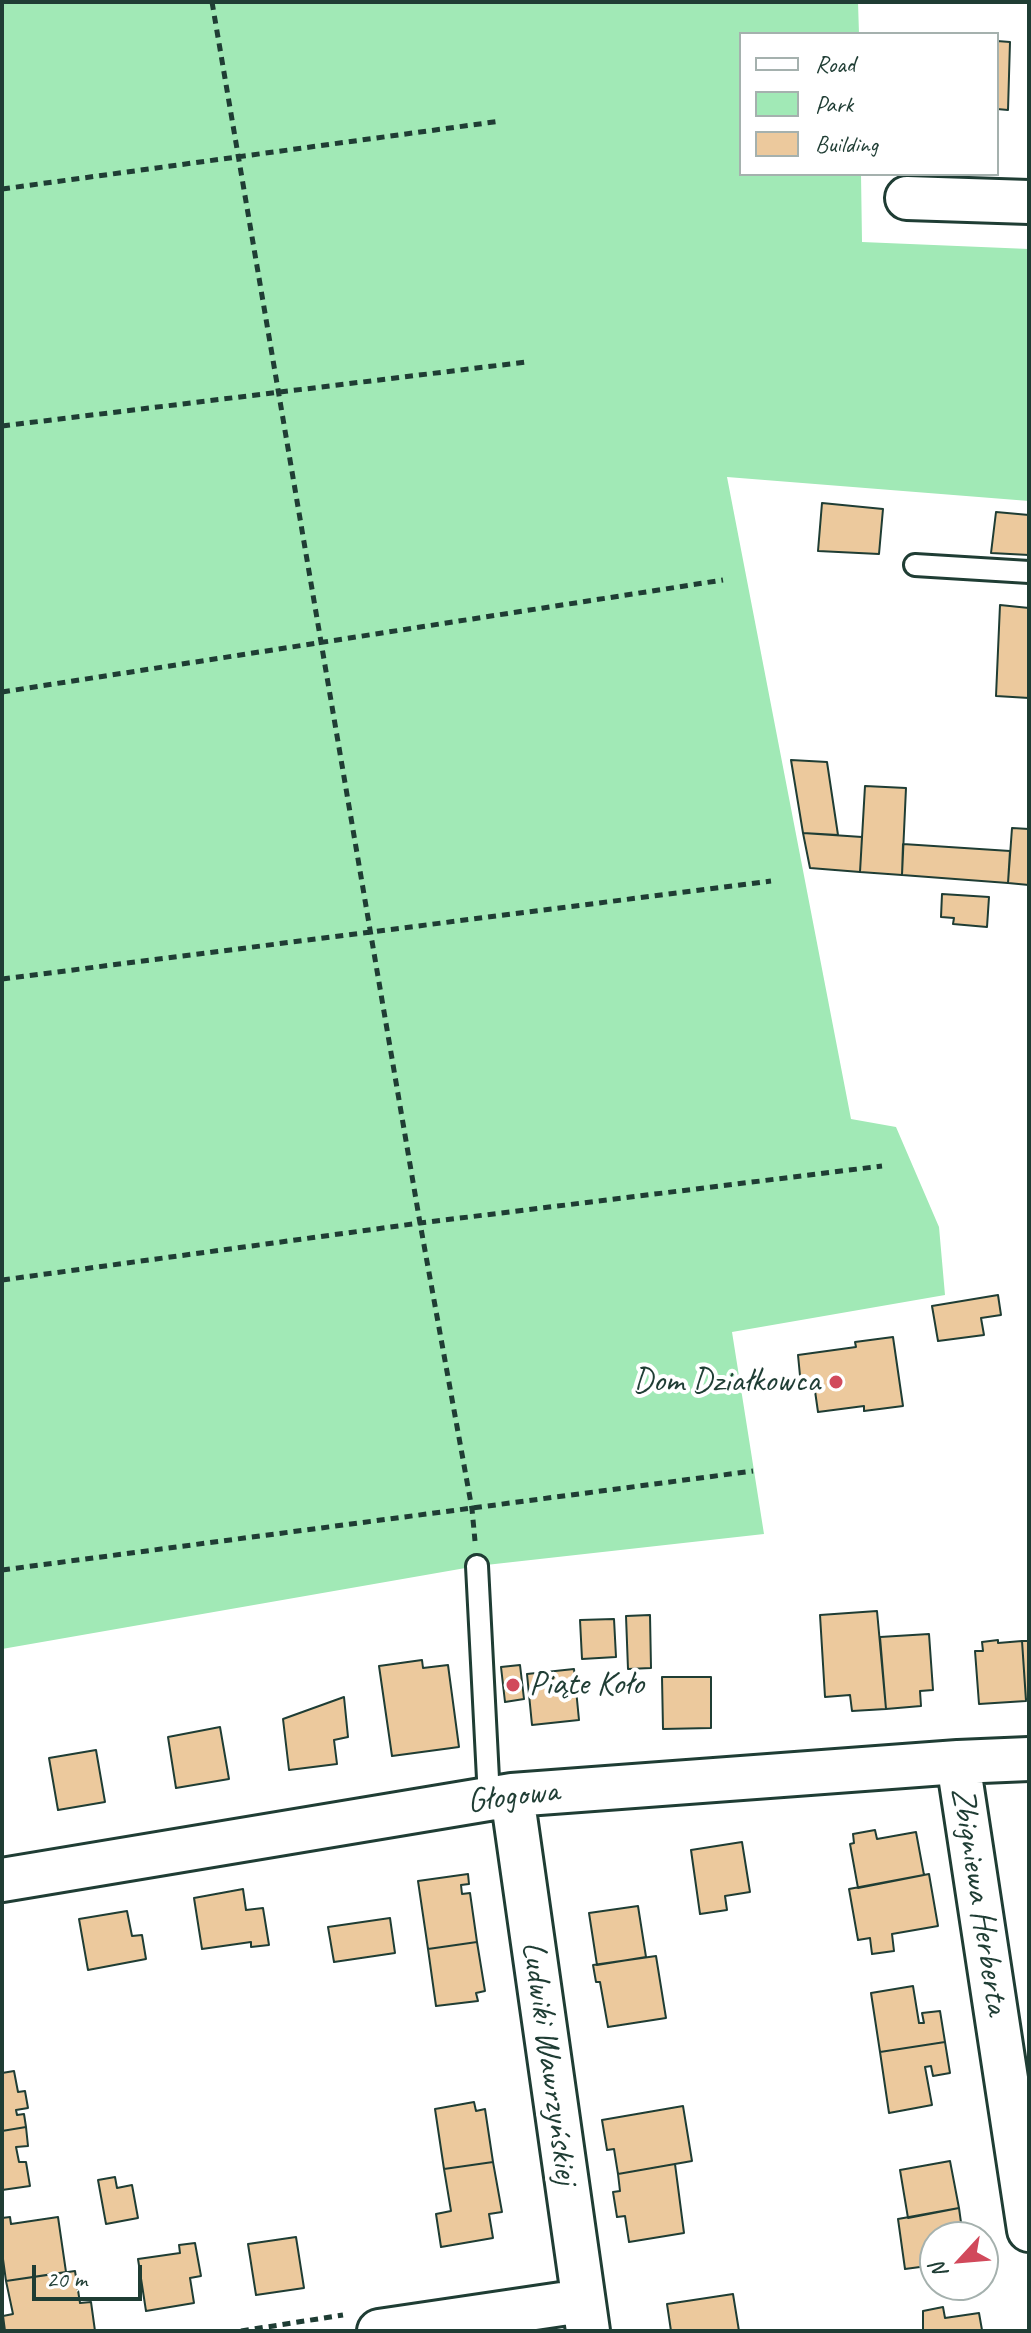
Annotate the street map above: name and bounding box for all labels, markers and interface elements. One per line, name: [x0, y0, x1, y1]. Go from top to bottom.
legend: [739, 32, 999, 176]
text: Road: [815, 49, 855, 79]
text: Park: [815, 89, 853, 119]
text: Building: [815, 129, 878, 159]
place label: Dom Działkowca: [633, 1362, 820, 1402]
marker: Dom Działkowca: [827, 1373, 845, 1391]
place label: Piąte Koło: [529, 1665, 644, 1705]
marker: Piąte Koło: [504, 1676, 522, 1694]
street label: Głogowa: [465, 1771, 561, 1823]
street label: Zbigniewa Herberta: [941, 1784, 1017, 2018]
street label: Ludwiki Wawrzyńskiej: [512, 1939, 586, 2187]
north arrow: [919, 2221, 999, 2301]
scale bar: [36, 2249, 146, 2299]
text: N: [924, 2258, 955, 2283]
text: 20 m: [46, 2264, 87, 2294]

